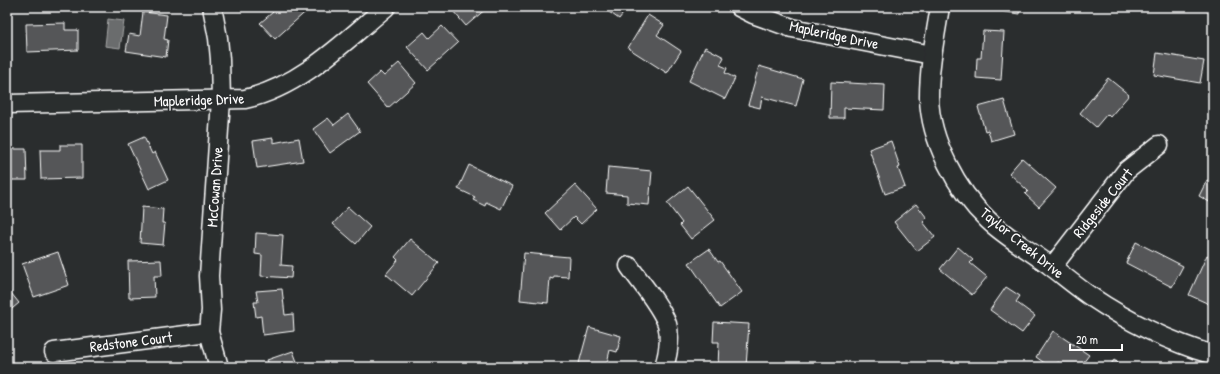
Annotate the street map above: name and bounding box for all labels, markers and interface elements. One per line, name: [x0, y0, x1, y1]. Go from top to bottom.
street label: Mapleridge Drive: [788, 15, 881, 54]
street label: Mapleridge Drive: [153, 87, 245, 112]
street label: McCowan Drive: [201, 146, 228, 228]
street label: Ridgeside Court: [1068, 163, 1138, 242]
street label: Taylor Creek Drive: [976, 202, 1069, 283]
street label: Redstone Court: [88, 326, 174, 357]
scale bar: [1070, 326, 1122, 352]
text: 20 m: [1076, 331, 1098, 348]

